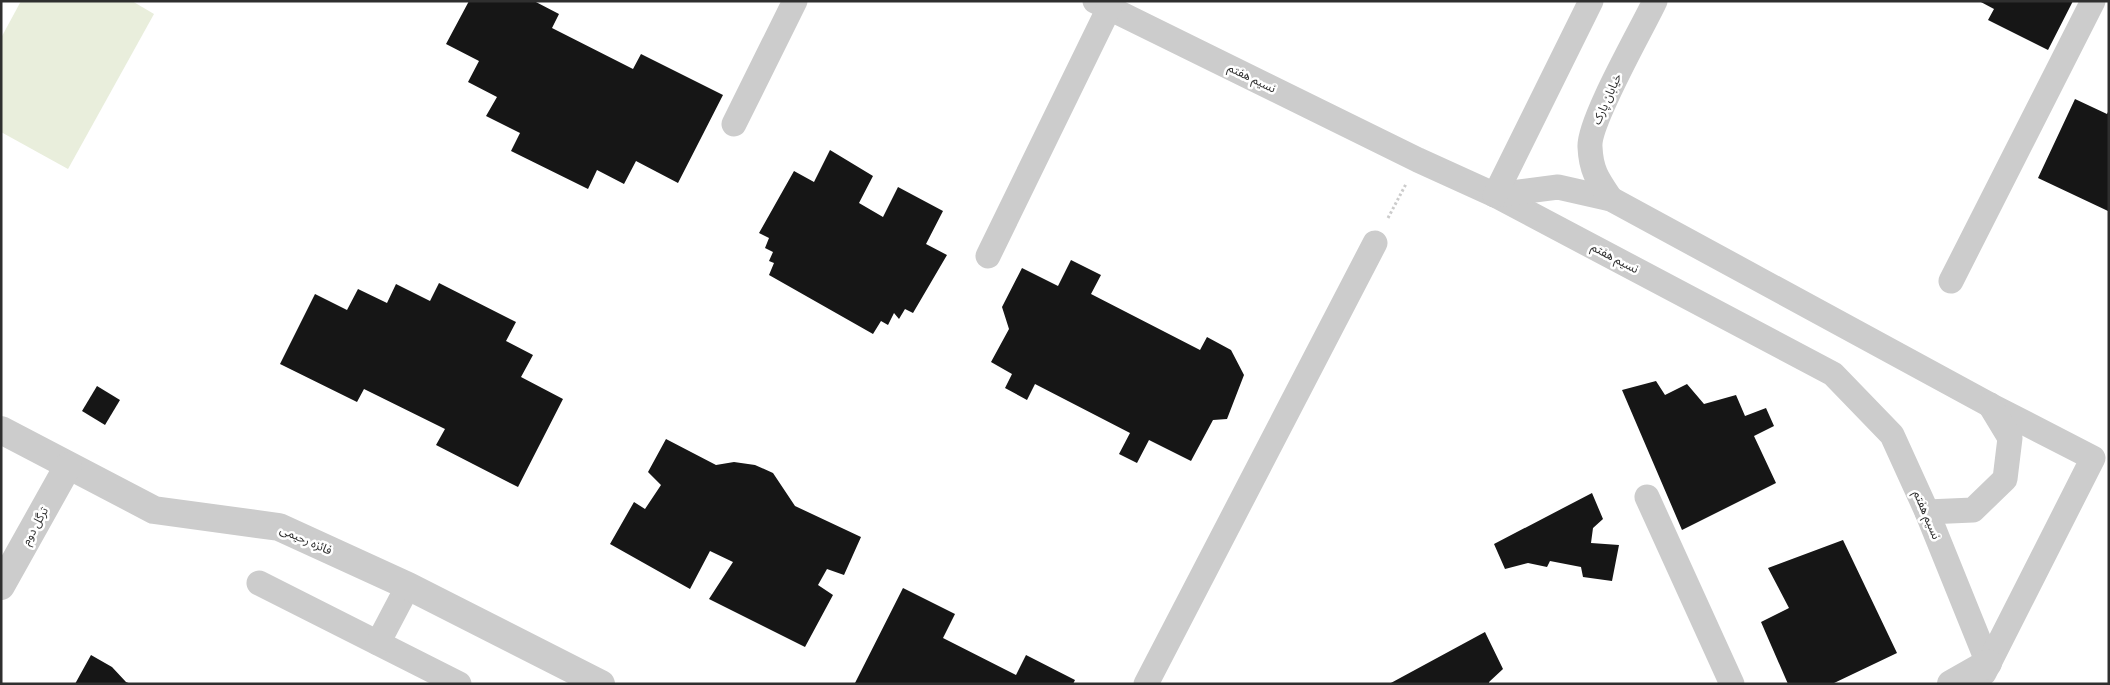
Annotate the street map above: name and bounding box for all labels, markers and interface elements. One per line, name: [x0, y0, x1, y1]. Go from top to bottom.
street label: نسیم هفتم: [1225, 60, 1278, 97]
street label: خیابان پارک: [1590, 71, 1625, 127]
street label: نسیم هفتم: [1588, 240, 1641, 278]
street label: نسیم هفتم: [1909, 489, 1944, 542]
street label: ترگل دوم: [19, 504, 53, 548]
street label: فائزه رحیمی: [278, 522, 334, 558]

